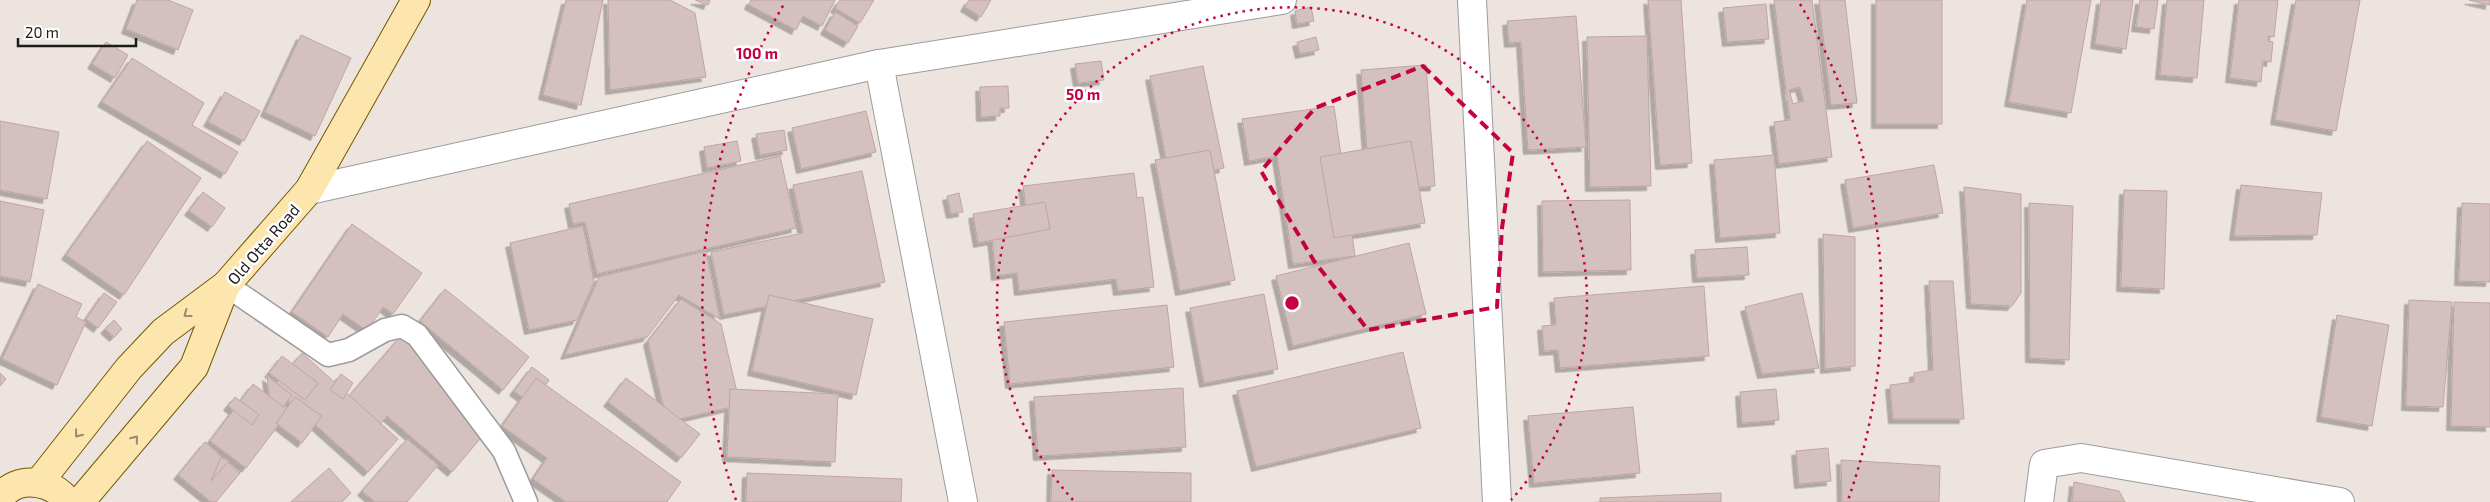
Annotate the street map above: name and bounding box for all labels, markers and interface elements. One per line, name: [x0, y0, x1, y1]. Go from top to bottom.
scale bar: [18, 15, 135, 47]
text: 20 m: [25, 23, 59, 41]
text: 100 m: [736, 44, 778, 62]
text: 50 m: [1066, 85, 1100, 103]
street label: Old Otta Road: [223, 200, 303, 288]
centre of rings: [1283, 294, 1301, 312]
one-way arrow: [183, 308, 193, 317]
one-way arrow: [74, 428, 83, 437]
one-way arrow: [130, 436, 138, 445]

